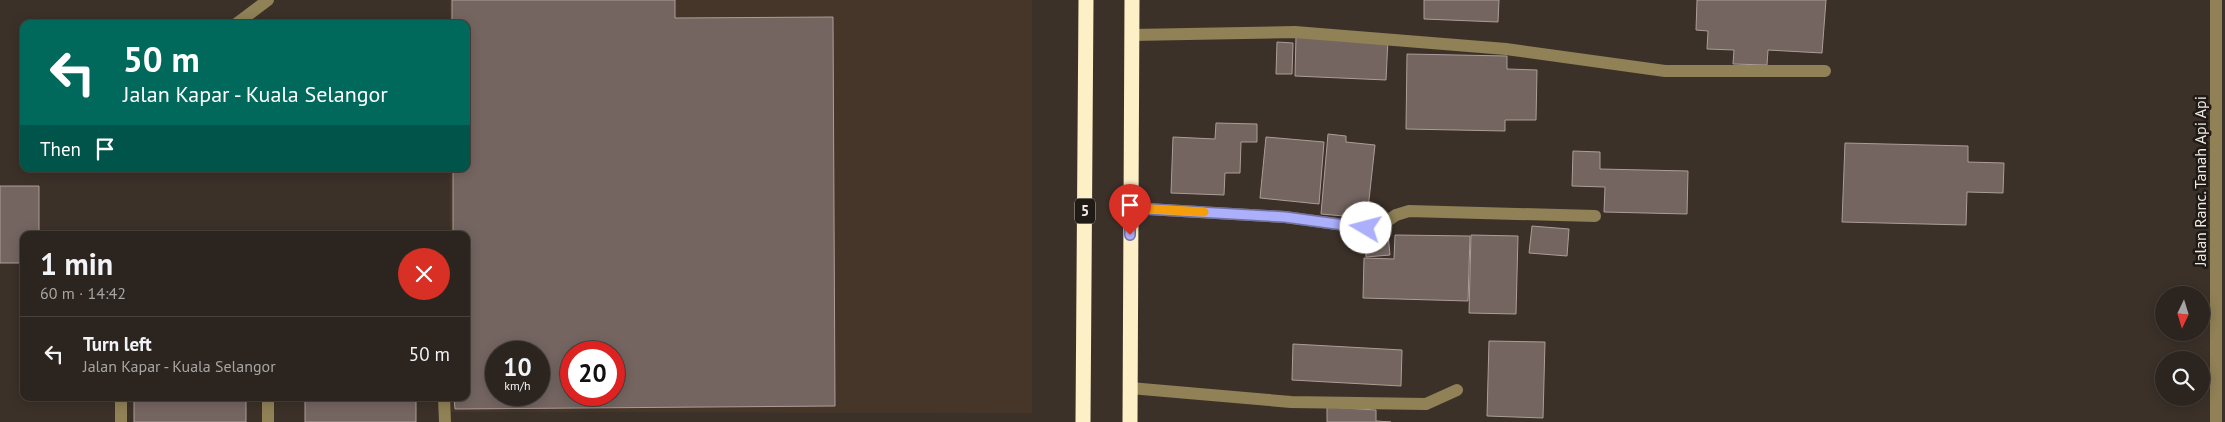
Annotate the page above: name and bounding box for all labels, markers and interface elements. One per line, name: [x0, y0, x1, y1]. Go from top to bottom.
text: 50 m: [123, 36, 200, 82]
icon: left: [40, 40, 105, 105]
text: Jalan Kapar - Kuala Selangor: [123, 80, 388, 108]
street label: Jalan Ranc. Tanah Api Api: [2190, 96, 2210, 267]
icon: arrive: [91, 135, 119, 163]
text: Then: [40, 137, 81, 161]
pin: [1109, 184, 1151, 235]
icon: arrive: [1116, 191, 1144, 219]
road number: 5: [1075, 198, 1095, 224]
position arrow: [1339, 201, 1391, 253]
text: 1 min: [40, 244, 113, 283]
button: close: [398, 248, 450, 300]
text: 60 m · 14:42: [40, 283, 126, 303]
north arrow: [2155, 286, 2210, 341]
map controls: [2155, 286, 2210, 406]
text: Turn left: [83, 332, 152, 356]
icon: left: [40, 340, 68, 368]
speed limit sign: 20: [560, 341, 625, 406]
text: 50 m: [409, 342, 450, 366]
text: 10: [503, 351, 532, 383]
button: search: [2155, 351, 2210, 406]
text: Jalan Kapar - Kuala Selangor: [83, 356, 276, 376]
text: km/h: [504, 378, 531, 393]

